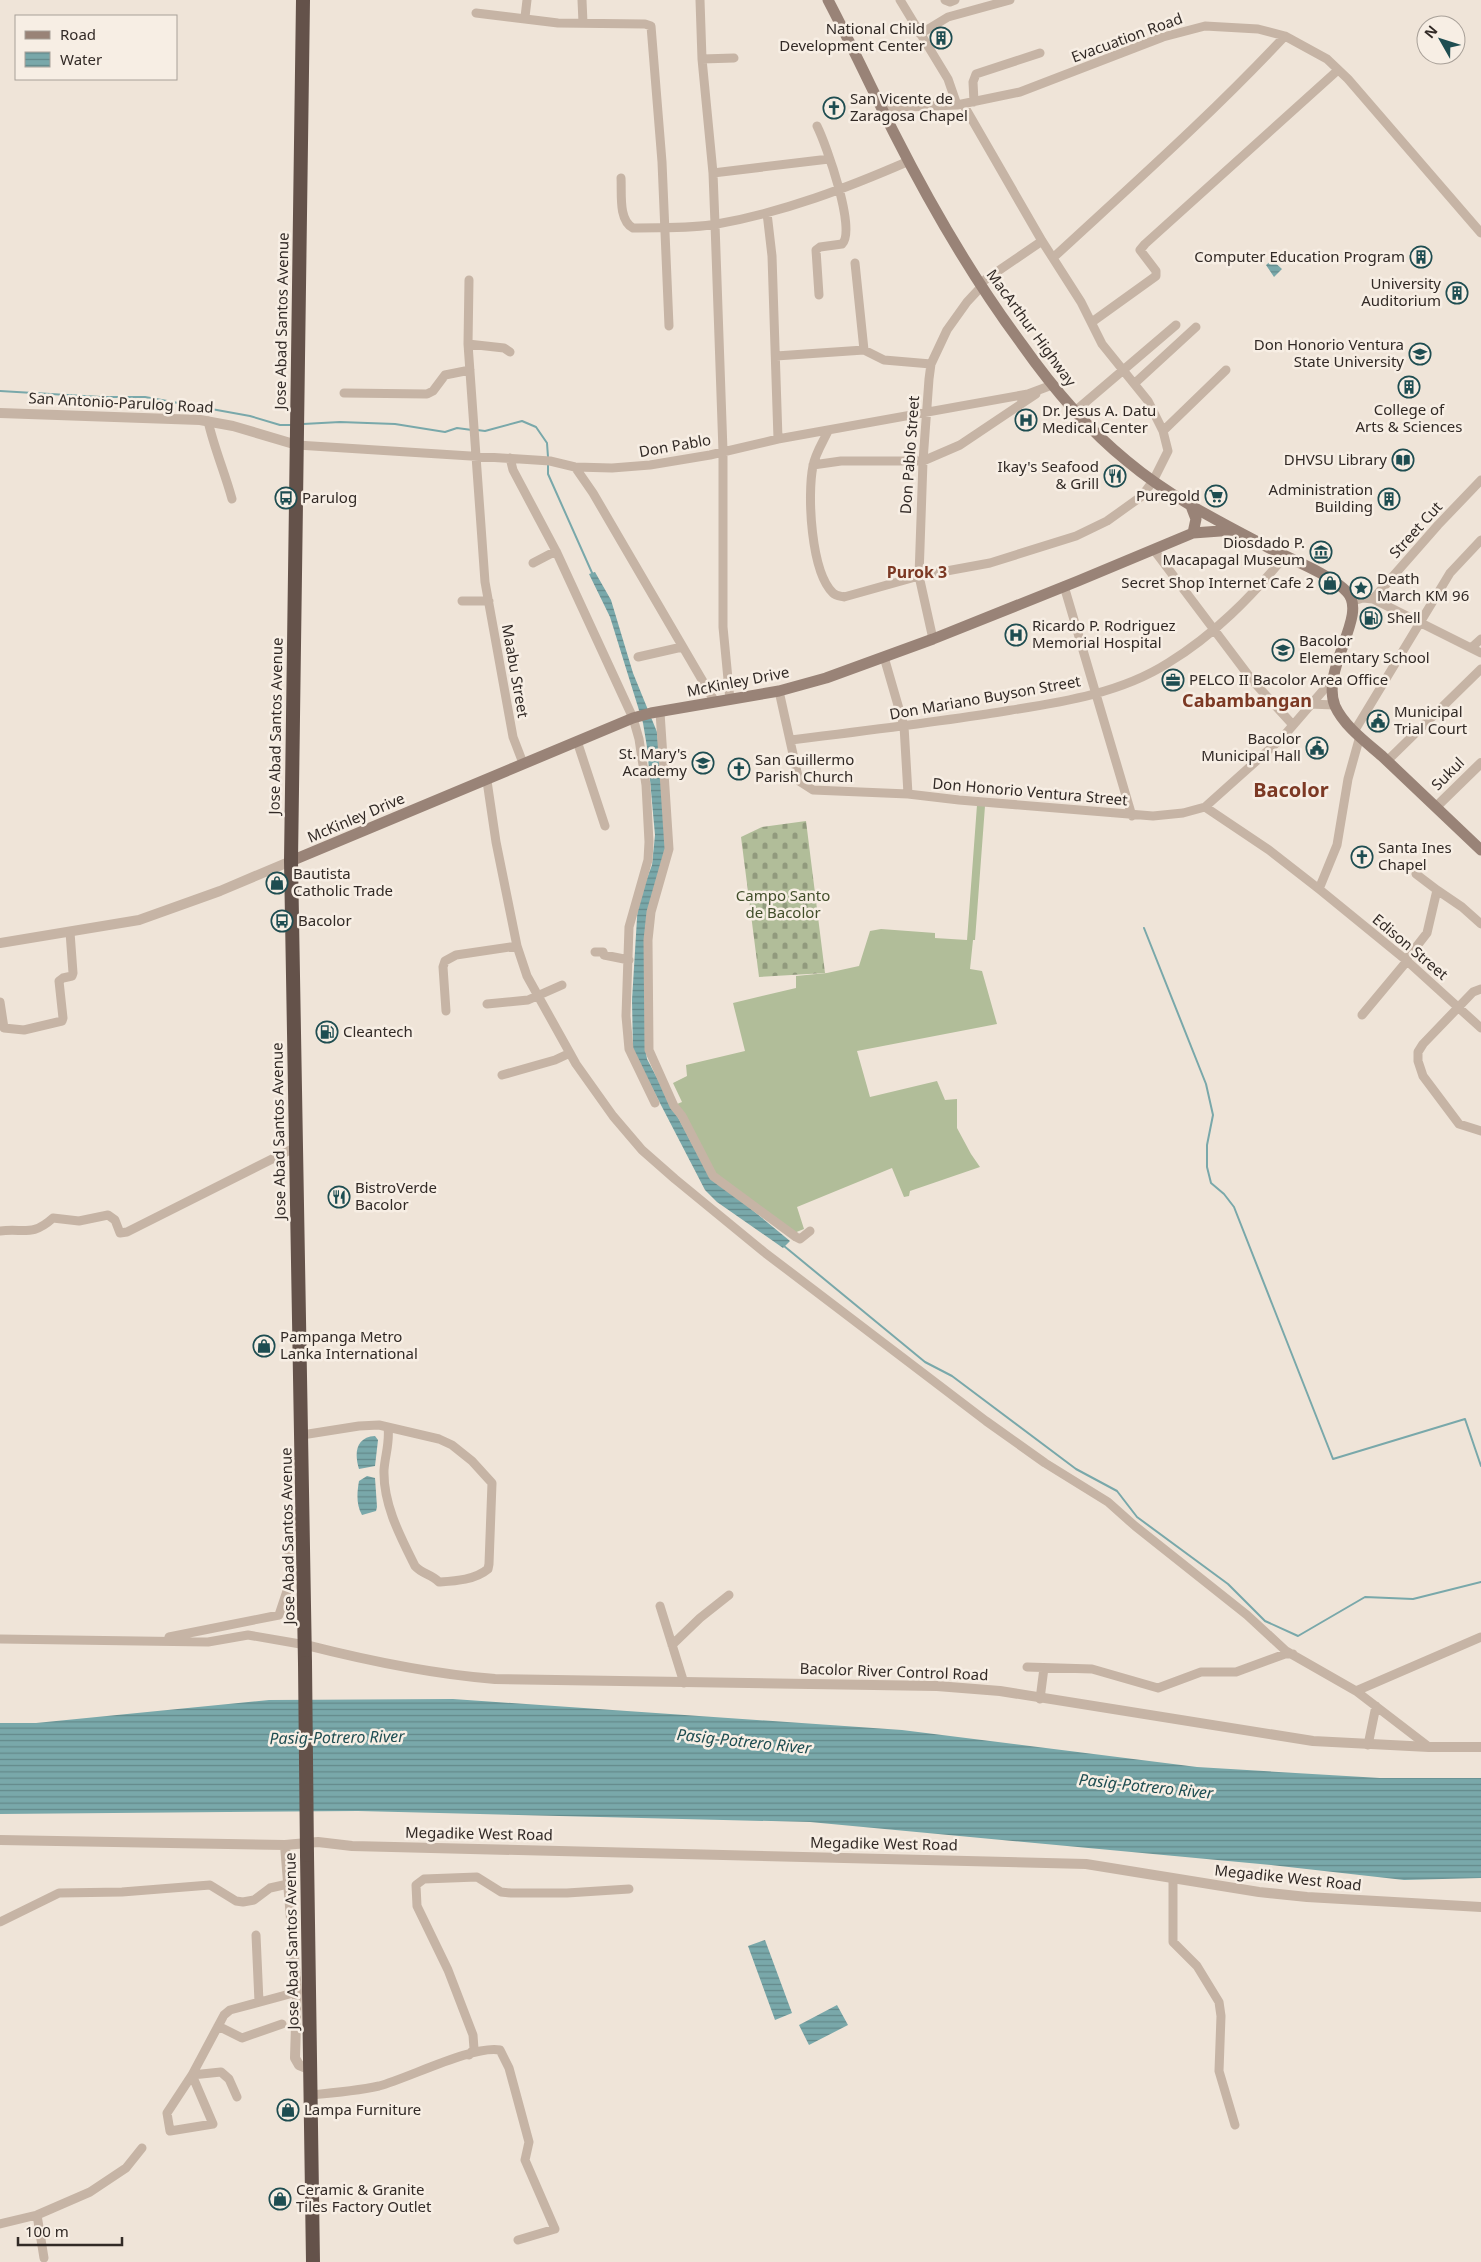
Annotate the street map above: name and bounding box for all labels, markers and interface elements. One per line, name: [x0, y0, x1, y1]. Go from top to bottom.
street label: Evacuation Road: [1068, 8, 1185, 66]
legend: [15, 15, 178, 80]
north arrow: [1416, 15, 1466, 65]
place label: National Child Development Center: [779, 18, 925, 55]
text: N: [1420, 21, 1441, 42]
text: Road: [60, 24, 96, 44]
building icon: National Child Development Center: [929, 26, 953, 50]
text: Water: [60, 49, 102, 69]
place label: San Vicente de Zaragosa Chapel: [850, 88, 968, 125]
church icon: San Vicente de Zaragosa Chapel: [822, 96, 846, 120]
street label: Jose Abad Santos Avenue: [269, 232, 293, 412]
building icon: Computer Education Program: [1409, 245, 1433, 269]
place label: Computer Education Program: [1194, 246, 1405, 266]
street label: MacArthur Highway: [982, 265, 1081, 390]
place label: University Auditorium: [1361, 273, 1441, 310]
building icon: University Auditorium: [1445, 281, 1469, 305]
place label: Don Honorio Ventura State University: [1254, 334, 1404, 371]
school or university icon: Don Honorio Ventura State University: [1408, 342, 1432, 366]
building icon: College of Arts & Sciences: [1397, 375, 1421, 399]
street label: San Antonio-Parulog Road: [28, 387, 214, 417]
street label: Don Pablo Street: [895, 394, 923, 515]
place label: College of Arts & Sciences: [1355, 399, 1463, 436]
place label: Dr. Jesus A. Datu Medical Center: [1042, 400, 1156, 437]
hospital icon: Dr. Jesus A. Datu Medical Center: [1014, 408, 1038, 432]
street label: Don Pablo: [637, 429, 712, 461]
library icon: DHVSU Library: [1391, 448, 1415, 472]
place label: DHVSU Library: [1284, 449, 1387, 469]
place label: Ikay's Seafood & Grill: [998, 456, 1099, 493]
restaurant icon: Ikay's Seafood & Grill: [1103, 464, 1127, 488]
place label: Administration Building: [1269, 479, 1373, 516]
supermarket icon: Puregold: [1204, 484, 1228, 508]
place label: Puregold: [1136, 485, 1200, 505]
bus stop icon: Parulog: [274, 486, 298, 510]
place label: Parulog: [302, 487, 357, 507]
building icon: Administration Building: [1377, 487, 1401, 511]
street label: Street Cut: [1384, 496, 1446, 562]
place label: Diosdado P. Macapagal Museum: [1162, 532, 1305, 569]
museum icon: Diosdado P. Macapagal Museum: [1309, 540, 1333, 564]
district label: Purok 3: [887, 561, 947, 583]
place label: Death March KM 96: [1377, 568, 1469, 605]
shop icon: Secret Shop Internet Cafe 2: [1318, 571, 1342, 595]
place label: Secret Shop Internet Cafe 2: [1121, 572, 1314, 592]
place icon: Death March KM 96: [1349, 576, 1373, 600]
fuel station icon: Shell: [1359, 606, 1383, 630]
place label: Shell: [1387, 607, 1421, 627]
place label: Ricardo P. Rodriguez Memorial Hospital: [1032, 615, 1176, 652]
street label: Maabu Street: [498, 622, 534, 720]
hospital icon: Ricardo P. Rodriguez Memorial Hospital: [1004, 623, 1028, 647]
place label: Bacolor Elementary School: [1299, 630, 1430, 667]
street label: Jose Abad Santos Avenue: [263, 637, 287, 817]
school or university icon: Bacolor Elementary School: [1271, 638, 1295, 662]
street label: McKinley Drive: [685, 661, 791, 701]
office icon: PELCO II Bacolor Area Office: [1161, 668, 1185, 692]
place label: PELCO II Bacolor Area Office: [1189, 669, 1388, 689]
street label: Don Mariano Buyson Street: [888, 670, 1083, 724]
district label: Cabambangan: [1182, 688, 1312, 712]
place label: Municipal Trial Court: [1394, 701, 1468, 738]
public building icon: Municipal Trial Court: [1366, 709, 1390, 733]
place label: Bacolor Municipal Hall: [1201, 728, 1301, 765]
public building icon: Bacolor Municipal Hall: [1305, 736, 1329, 760]
place label: St. Mary's Academy: [619, 743, 687, 780]
place label: San Guillermo Parish Church: [755, 749, 854, 786]
school or university icon: St. Mary's Academy: [691, 751, 715, 775]
street label: Sukul: [1427, 753, 1468, 794]
church icon: San Guillermo Parish Church: [727, 757, 751, 781]
street label: Don Honorio Ventura Street: [932, 773, 1129, 810]
district label: Bacolor: [1253, 776, 1329, 803]
street label: McKinley Drive: [304, 788, 407, 847]
place label: Santa Ines Chapel: [1378, 837, 1452, 874]
church icon: Santa Ines Chapel: [1350, 845, 1374, 869]
place label: Bautista Catholic Trade: [293, 863, 393, 900]
shop icon: Bautista Catholic Trade: [265, 871, 289, 895]
park label: Campo Santo de Bacolor: [736, 885, 830, 922]
bus stop icon: Bacolor: [270, 909, 294, 933]
street label: Edison Street: [1369, 909, 1453, 984]
place label: Bacolor: [298, 910, 352, 930]
fuel station icon: Cleantech: [315, 1020, 339, 1044]
place label: Cleantech: [343, 1021, 413, 1041]
street label: Jose Abad Santos Avenue: [266, 1042, 290, 1222]
place label: BistroVerde Bacolor: [355, 1177, 437, 1214]
restaurant icon: BistroVerde Bacolor: [327, 1185, 351, 1209]
place label: Pampanga Metro Lanka International: [280, 1326, 418, 1363]
shop icon: Pampanga Metro Lanka International: [252, 1334, 276, 1358]
street label: Jose Abad Santos Avenue: [275, 1447, 299, 1627]
street label: Bacolor River Control Road: [799, 1658, 989, 1684]
water label: Pasig-Potrero River: [676, 1723, 813, 1759]
water label: Pasig-Potrero River: [269, 1725, 405, 1749]
water label: Pasig-Potrero River: [1078, 1768, 1215, 1804]
street label: Megadike West Road: [405, 1822, 553, 1844]
street label: Megadike West Road: [810, 1832, 958, 1854]
street label: Jose Abad Santos Avenue: [279, 1852, 303, 2032]
street label: Megadike West Road: [1214, 1859, 1363, 1895]
shop icon: Lampa Furniture: [276, 2098, 300, 2122]
place label: Lampa Furniture: [304, 2099, 421, 2119]
place label: Ceramic & Granite Tiles Factory Outlet: [296, 2179, 432, 2216]
shop icon: Ceramic & Granite Tiles Factory Outlet: [268, 2187, 292, 2211]
scale bar: [18, 2214, 121, 2246]
text: 100 m: [25, 2221, 69, 2241]

